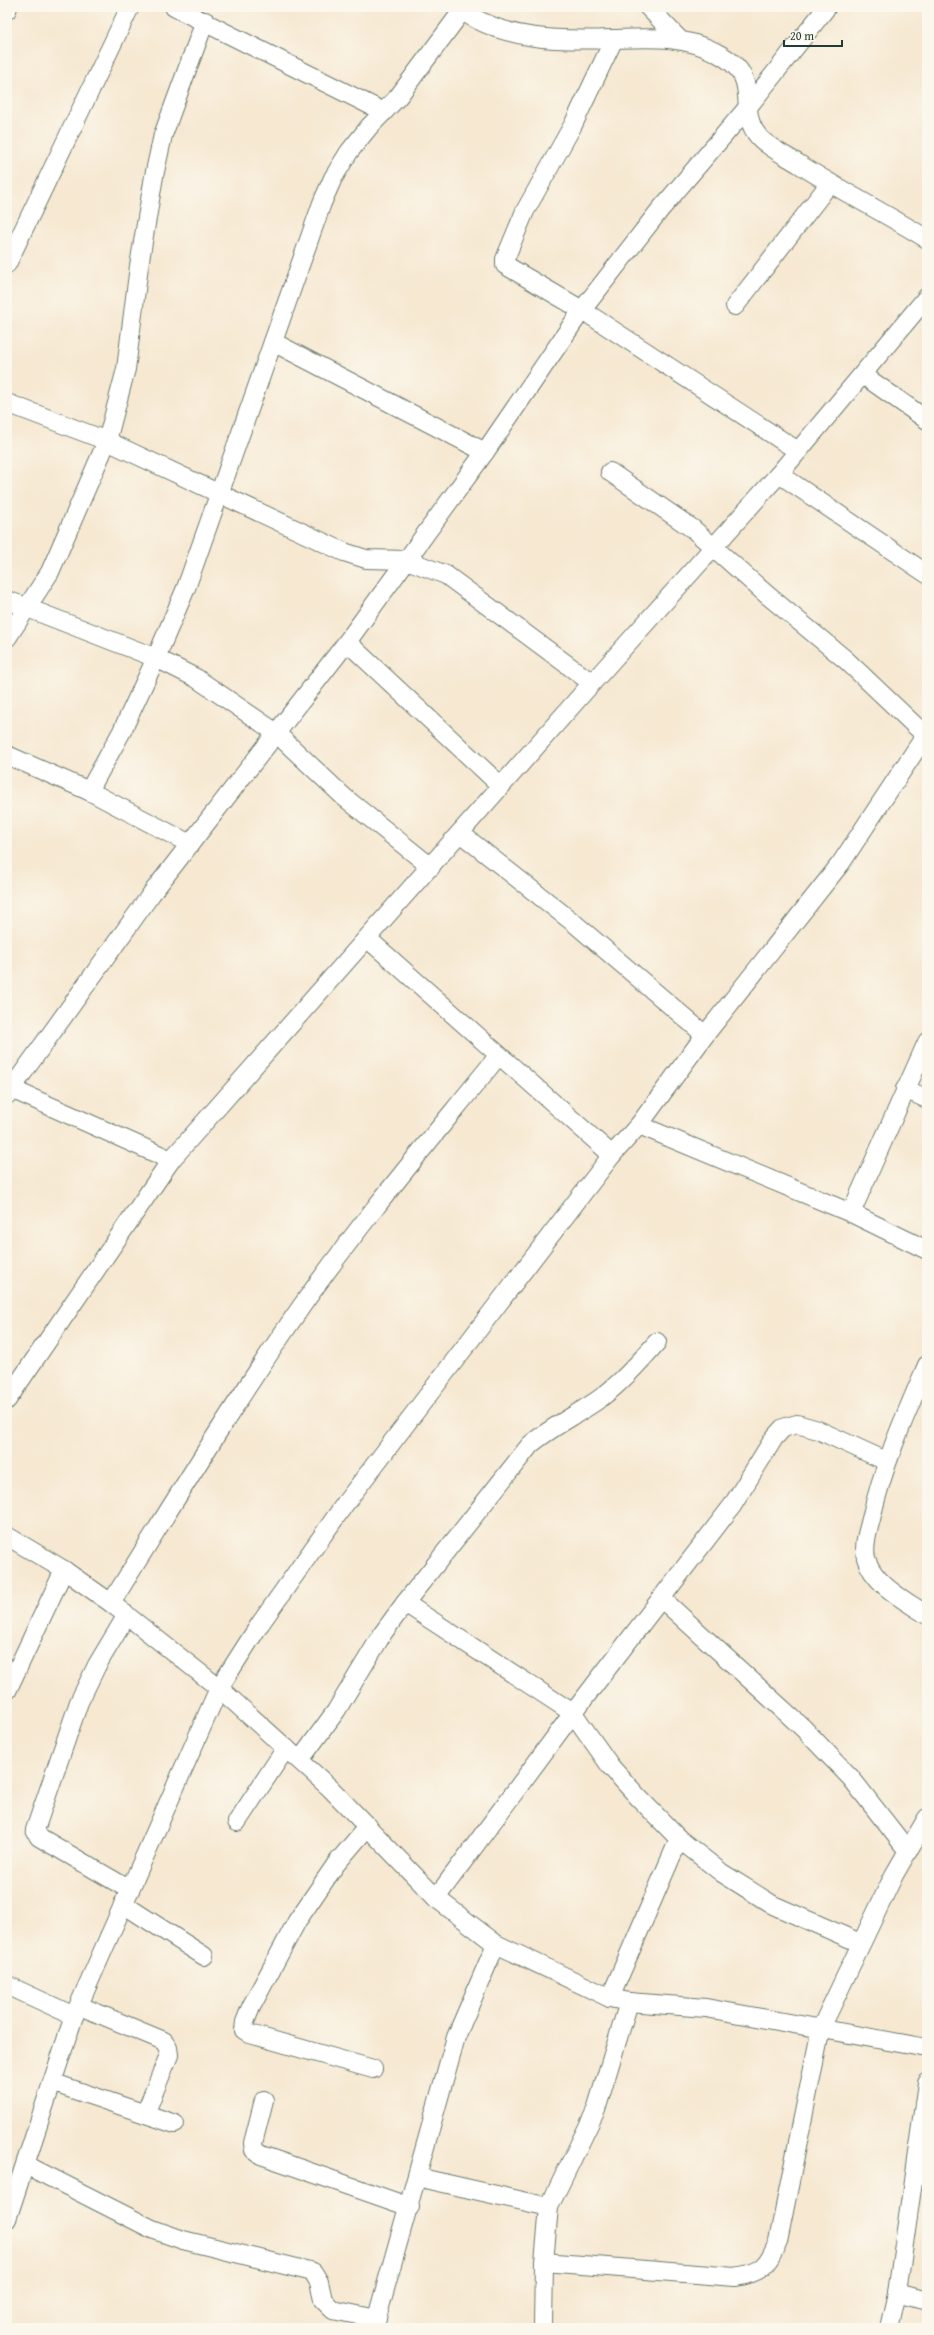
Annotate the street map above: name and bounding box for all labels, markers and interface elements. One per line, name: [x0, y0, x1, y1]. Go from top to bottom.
scale bar: [784, 22, 842, 48]
text: 20 m: [790, 27, 814, 44]

